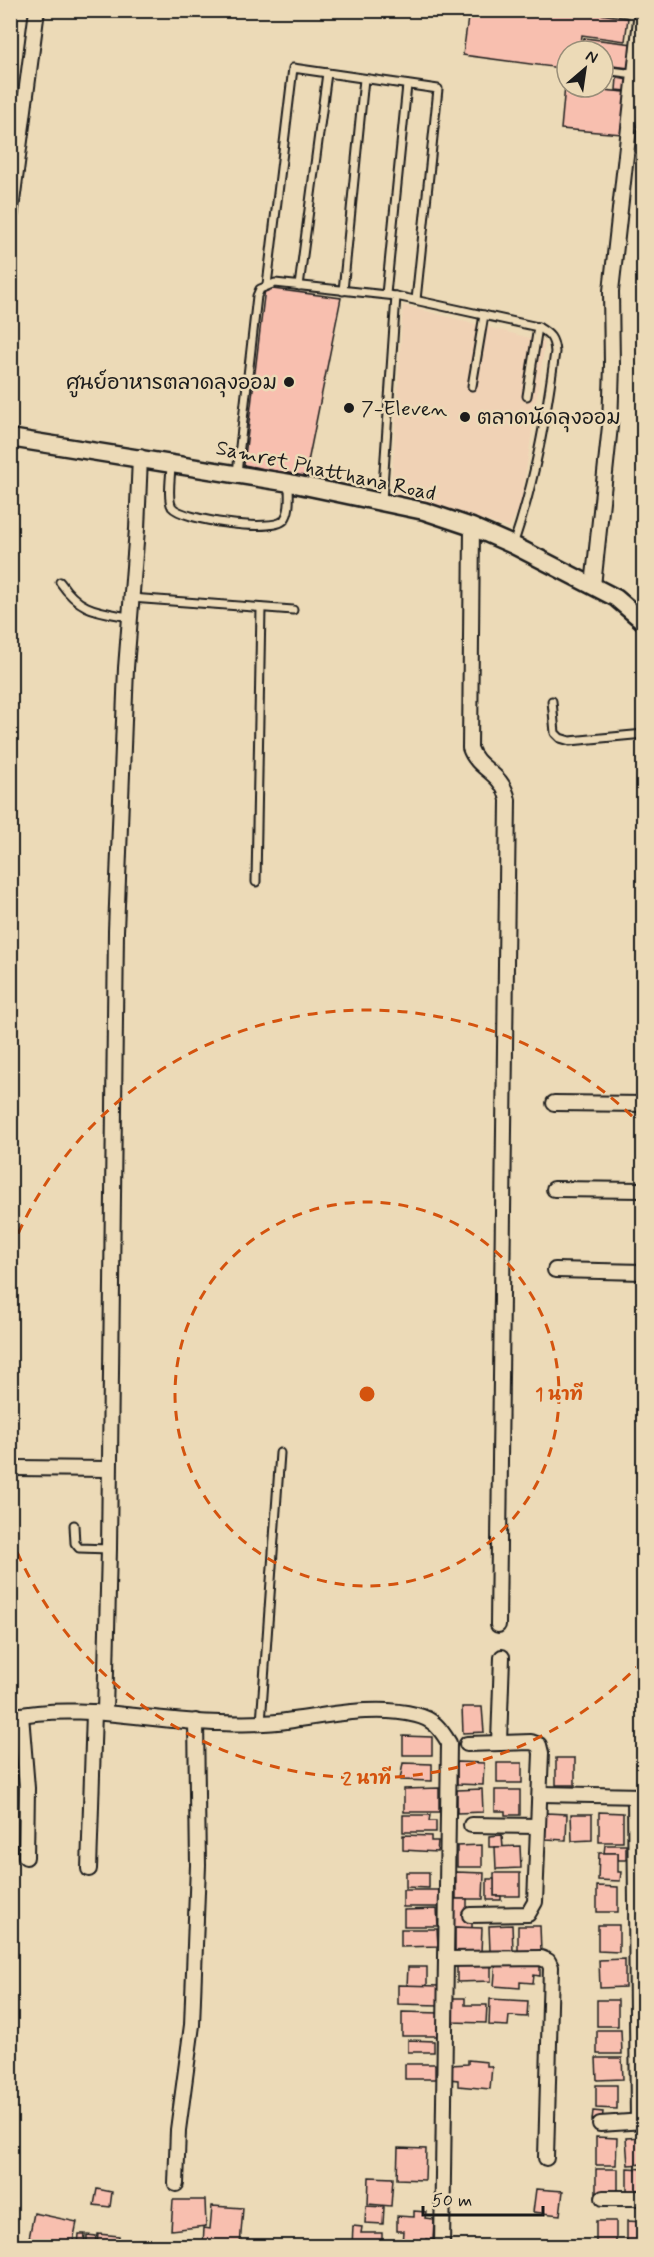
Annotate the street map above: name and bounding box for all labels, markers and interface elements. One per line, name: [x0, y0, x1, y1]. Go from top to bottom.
north arrow: [555, 39, 615, 99]
text: N: [582, 45, 601, 69]
place label: ศูนย์อาหารตลาดลุงออม: [66, 369, 277, 398]
marker: ศูนย์อาหารตลาดลุงออม: [282, 375, 296, 389]
place label: 7-Eleven: [361, 395, 448, 423]
marker: 7-Eleven: [342, 401, 356, 415]
place label: ตลาดนัดลุงออม: [477, 404, 621, 433]
marker: ตลาดนัดลุงออม: [458, 410, 472, 424]
street label: Samret Phatthana Road: [213, 434, 438, 508]
text: 1 นาที: [535, 1382, 583, 1407]
centre of rings: [357, 1384, 377, 1404]
text: 2 นาที: [343, 1766, 392, 1791]
scale bar: [423, 2179, 543, 2217]
text: 50 m: [432, 2189, 472, 2213]

